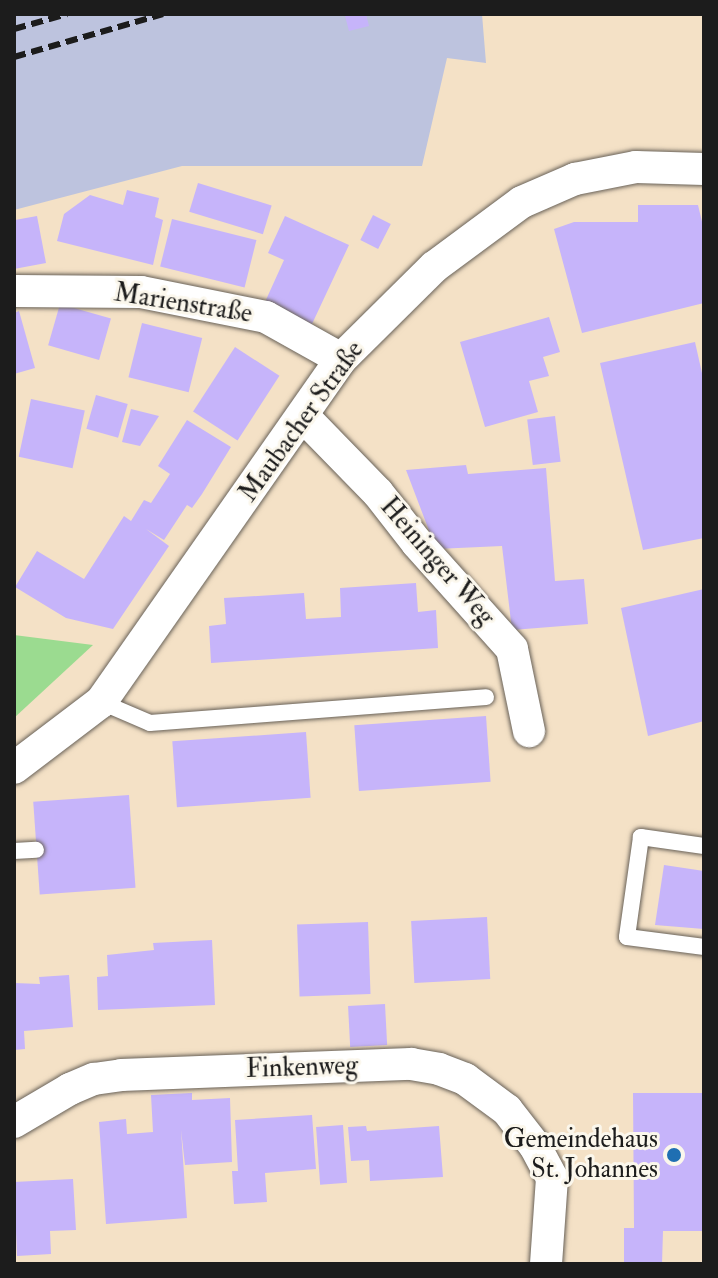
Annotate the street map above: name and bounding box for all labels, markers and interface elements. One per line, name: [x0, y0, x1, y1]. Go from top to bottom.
street label: Marienstraße: [112, 278, 254, 330]
street label: Maubacher Straße: [233, 336, 371, 508]
street label: Heininger Weg: [373, 492, 501, 632]
street label: Finkenweg: [246, 1050, 358, 1086]
place label: Gemeindehaus St. Johannes: [504, 1124, 658, 1186]
marker: Gemeindehaus St. Johannes: [665, 1146, 683, 1164]

